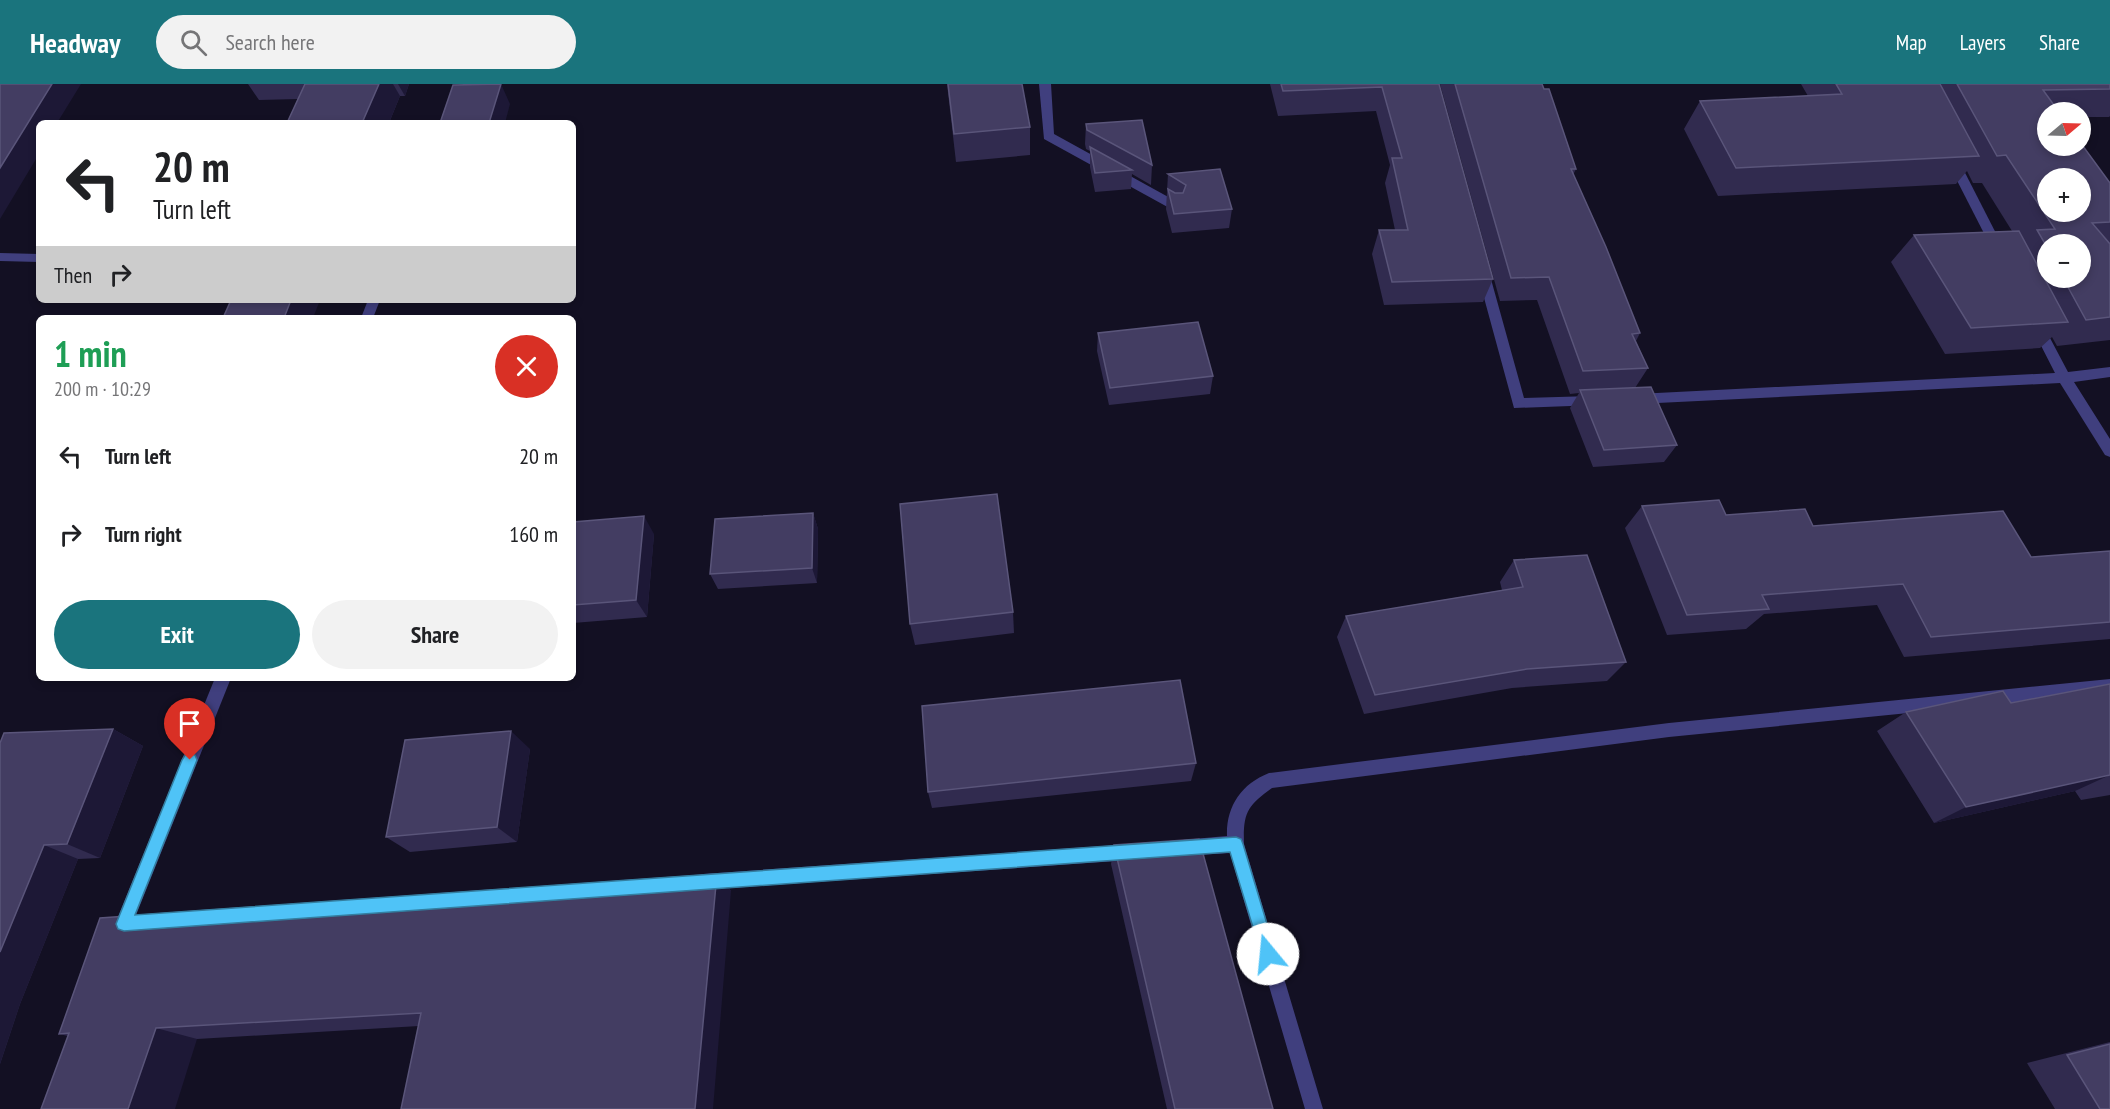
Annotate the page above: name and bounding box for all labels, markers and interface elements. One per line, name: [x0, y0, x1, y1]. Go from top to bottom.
search box: [156, 15, 576, 69]
text: Headway: [30, 24, 120, 61]
icon: search: [177, 26, 210, 59]
text: Search here: [225, 28, 315, 56]
text: Map: [1896, 29, 1927, 56]
text: Layers: [1960, 29, 2006, 56]
text: Share: [2039, 29, 2080, 56]
north arrow: [2037, 102, 2091, 156]
map controls: [2037, 102, 2091, 288]
text: 20 m: [153, 139, 230, 194]
icon: left: [54, 144, 132, 222]
button: +: [2037, 168, 2091, 222]
text: Turn left: [153, 192, 231, 226]
button: −: [2037, 234, 2091, 288]
icon: right: [104, 258, 137, 291]
text: Then: [54, 261, 92, 289]
text: 1 min: [54, 330, 127, 377]
button: close: [495, 335, 558, 398]
text: 200 m · 10:29: [54, 376, 151, 402]
icon: left: [54, 440, 87, 473]
text: Turn left: [105, 442, 171, 470]
text: 20 m: [519, 442, 558, 470]
icon: right: [54, 518, 87, 551]
text: Turn right: [105, 520, 182, 548]
text: 160 m: [509, 520, 558, 548]
button: Exit: [54, 600, 300, 669]
button: Share: [312, 600, 558, 669]
pin: [164, 698, 215, 760]
icon: arrive: [173, 707, 206, 740]
position arrow: [1236, 922, 1300, 986]

